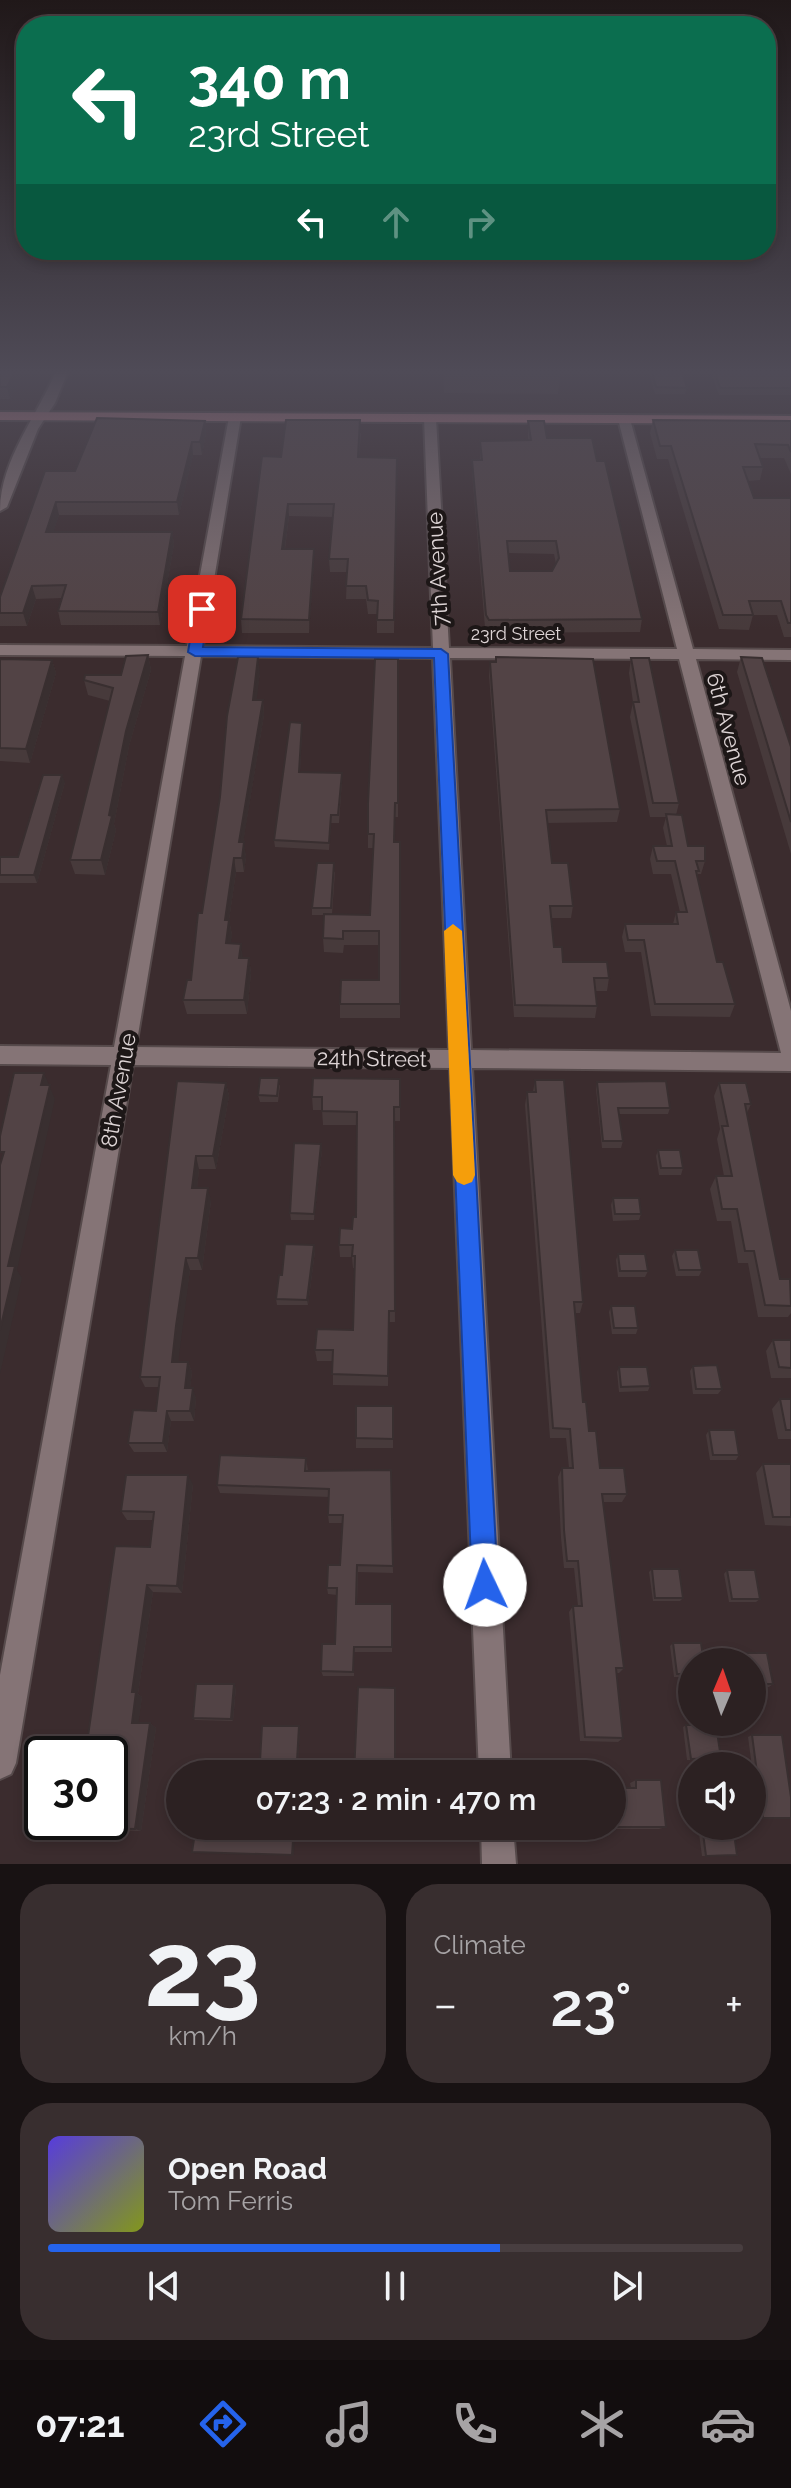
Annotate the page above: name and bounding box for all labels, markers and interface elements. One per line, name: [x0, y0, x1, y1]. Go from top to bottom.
text: 340 m: [188, 46, 351, 112]
icon: left: [56, 48, 160, 152]
text: 23rd Street: [188, 113, 370, 155]
icon: left: [290, 200, 334, 244]
icon: ahead: [374, 200, 418, 244]
icon: right: [458, 200, 502, 244]
street label: 7th Avenue: [421, 511, 453, 627]
pin: [168, 575, 236, 643]
icon: arrive: [180, 587, 224, 631]
street label: 23rd Street: [471, 623, 561, 644]
street label: 6th Avenue: [701, 670, 757, 788]
street label: 8th Avenue: [95, 1031, 141, 1149]
street label: 24th Street: [317, 1044, 428, 1072]
position arrow: [443, 1543, 527, 1627]
north arrow: [678, 1648, 766, 1736]
map controls: [678, 1648, 766, 1840]
speed limit sign: 30: [24, 1736, 128, 1840]
button: sound: [678, 1752, 766, 1840]
text: 07:23 · 2 min · 470 m: [256, 1782, 536, 1817]
text: 23: [144, 1908, 261, 2030]
text: Climate: [434, 1930, 526, 1960]
text: 23°: [550, 1970, 632, 2040]
text: −: [434, 1979, 457, 2030]
text: +: [725, 1979, 743, 2030]
text: km/h: [168, 2021, 237, 2051]
text: Open Road: [168, 2151, 327, 2186]
text: Tom Ferris: [168, 2186, 293, 2216]
icon: previous: [142, 2264, 186, 2308]
icon: pause: [373, 2264, 417, 2308]
icon: next: [605, 2264, 649, 2308]
icon: directions: [195, 2396, 251, 2452]
icon: music: [321, 2396, 377, 2452]
icon: phone: [447, 2396, 503, 2452]
icon: climate: [574, 2396, 630, 2452]
icon: car: [700, 2396, 756, 2452]
text: 07:21: [35, 2403, 124, 2445]

